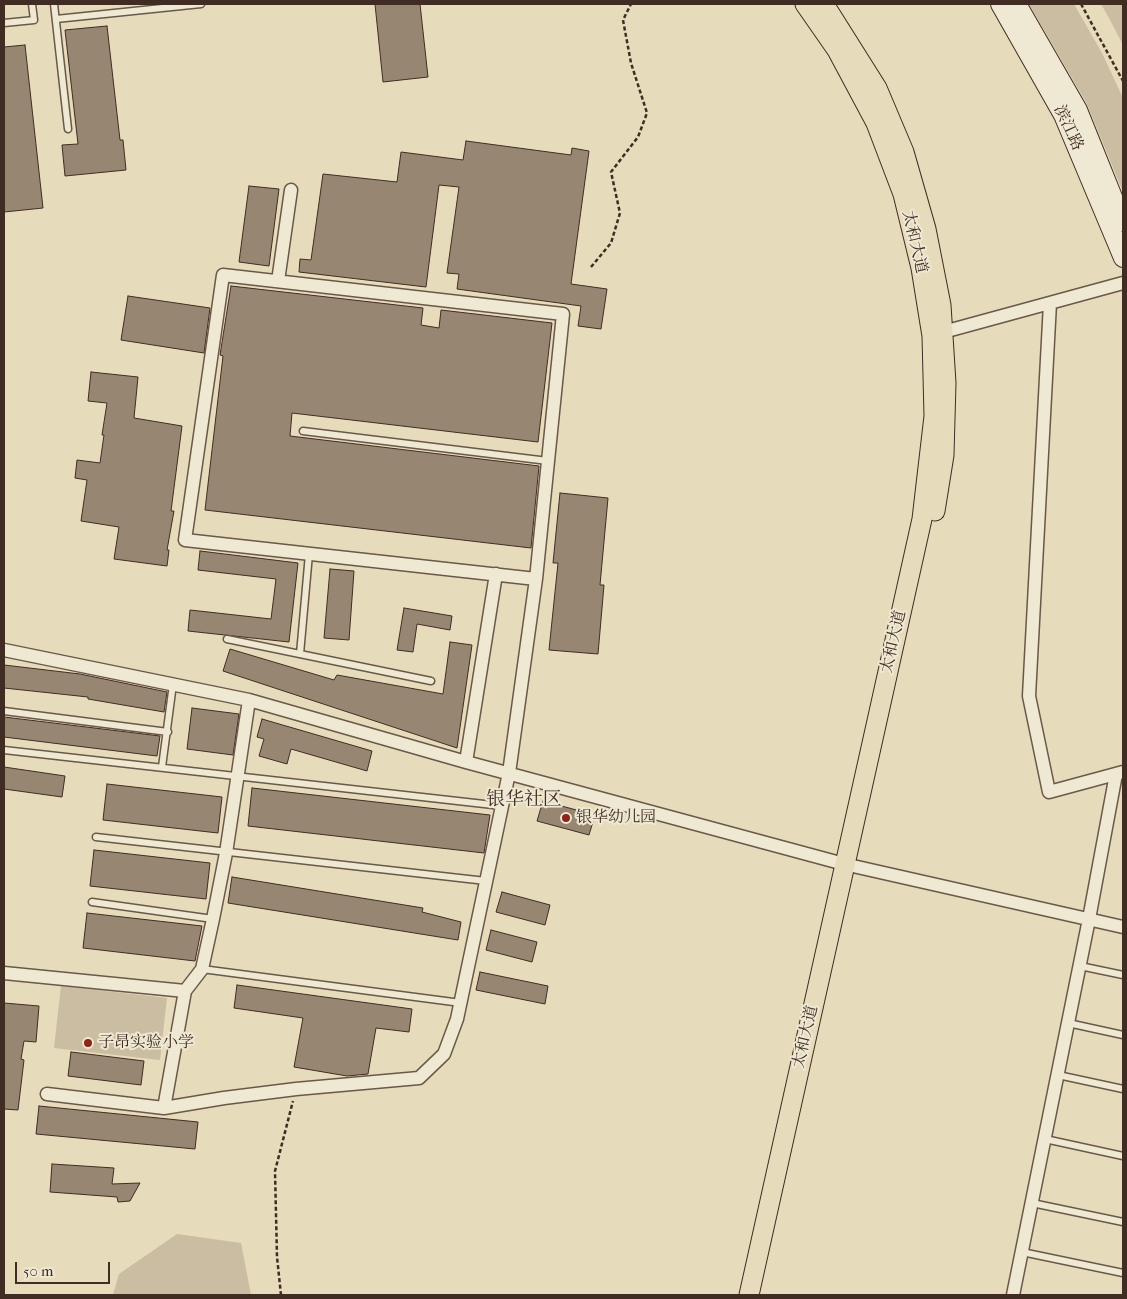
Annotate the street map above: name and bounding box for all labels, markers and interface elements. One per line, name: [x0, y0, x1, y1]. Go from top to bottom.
street label: 滨江路: [1049, 102, 1087, 154]
street label: 太和大道: [897, 209, 931, 275]
street label: 太和大道: [877, 609, 911, 675]
district label: 银华社区: [486, 789, 562, 811]
place label: 银华幼儿园: [576, 808, 656, 828]
marker: 银华幼儿园: [560, 812, 572, 824]
street label: 太和大道: [789, 1004, 823, 1070]
place label: 子昂实验小学: [98, 1033, 194, 1053]
marker: 子昂实验小学: [82, 1037, 94, 1049]
scale bar: [18, 1252, 112, 1284]
text: 50 m: [23, 1262, 53, 1280]

